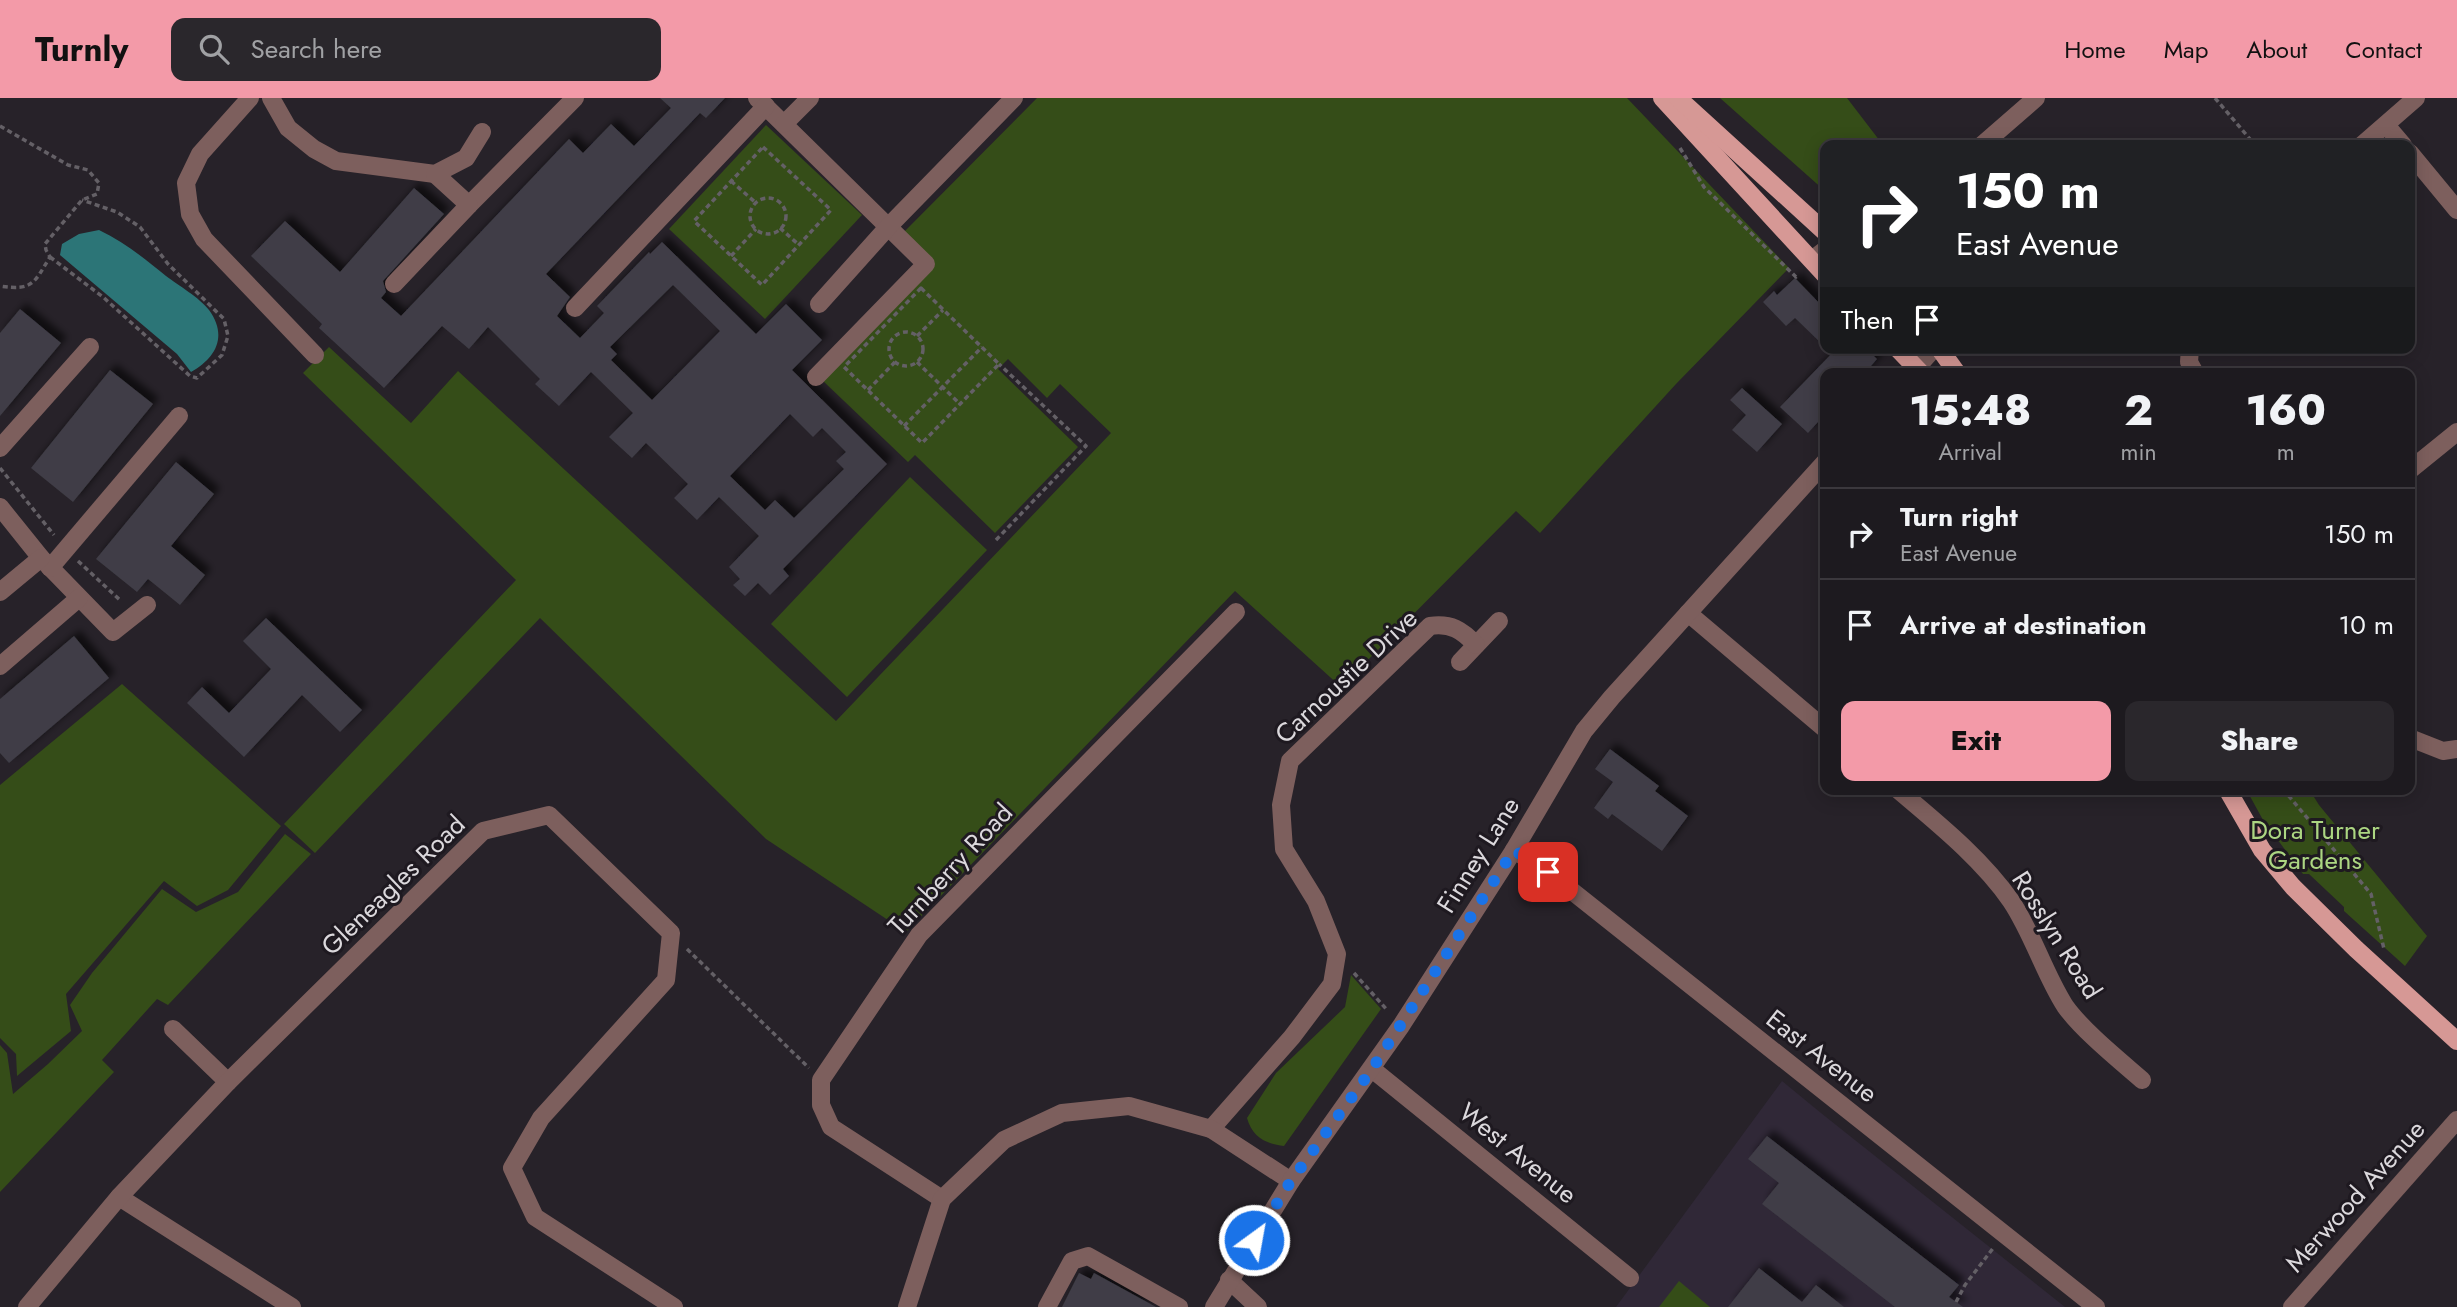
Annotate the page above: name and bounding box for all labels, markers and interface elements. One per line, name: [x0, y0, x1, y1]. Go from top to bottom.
search box: [171, 18, 661, 81]
text: Turnly: [35, 26, 129, 73]
icon: search: [195, 30, 233, 68]
text: Search here: [251, 30, 382, 68]
text: Home: [2064, 32, 2126, 67]
text: Map: [2164, 32, 2208, 67]
text: About: [2246, 32, 2307, 67]
text: Contact: [2345, 32, 2422, 67]
text: 150 m: [1956, 156, 2100, 226]
icon: right: [1841, 168, 1932, 259]
text: East Avenue: [1956, 221, 2119, 267]
text: Then: [1841, 301, 1894, 339]
icon: arrive: [1908, 301, 1946, 339]
text: 15:48: [1909, 380, 2031, 441]
text: 2: [2124, 380, 2153, 441]
text: 160: [2246, 380, 2326, 441]
text: Arrival: [1939, 435, 2002, 469]
text: min: [2121, 435, 2157, 469]
text: m: [2277, 435, 2295, 469]
text: Turn right: [1900, 498, 2018, 536]
icon: right: [1841, 515, 1879, 553]
text: 150 m: [2324, 515, 2394, 553]
text: East Avenue: [1900, 536, 2017, 570]
street label: Carnoustie Drive: [1266, 600, 1426, 752]
icon: arrive: [1841, 606, 1879, 644]
text: Arrive at destination: [1900, 606, 2147, 644]
text: 10 m: [2339, 606, 2394, 644]
button: Exit: [1841, 701, 2111, 781]
button: Share: [2125, 701, 2394, 781]
street label: Finney Lane: [1427, 790, 1529, 920]
street label: Turnberry Road: [879, 794, 1021, 944]
street label: Gleneagles Road: [312, 806, 474, 964]
park label: Dora Turner Gardens: [2250, 811, 2380, 879]
pin: [1518, 842, 1578, 902]
icon: arrive: [1529, 853, 1567, 891]
street label: Rosslyn Road: [2003, 864, 2111, 1006]
street label: East Avenue: [1758, 1000, 1886, 1112]
street label: West Avenue: [1451, 1093, 1585, 1213]
street label: Merwood Avenue: [2276, 1111, 2434, 1281]
position arrow: [1217, 1203, 1291, 1277]

